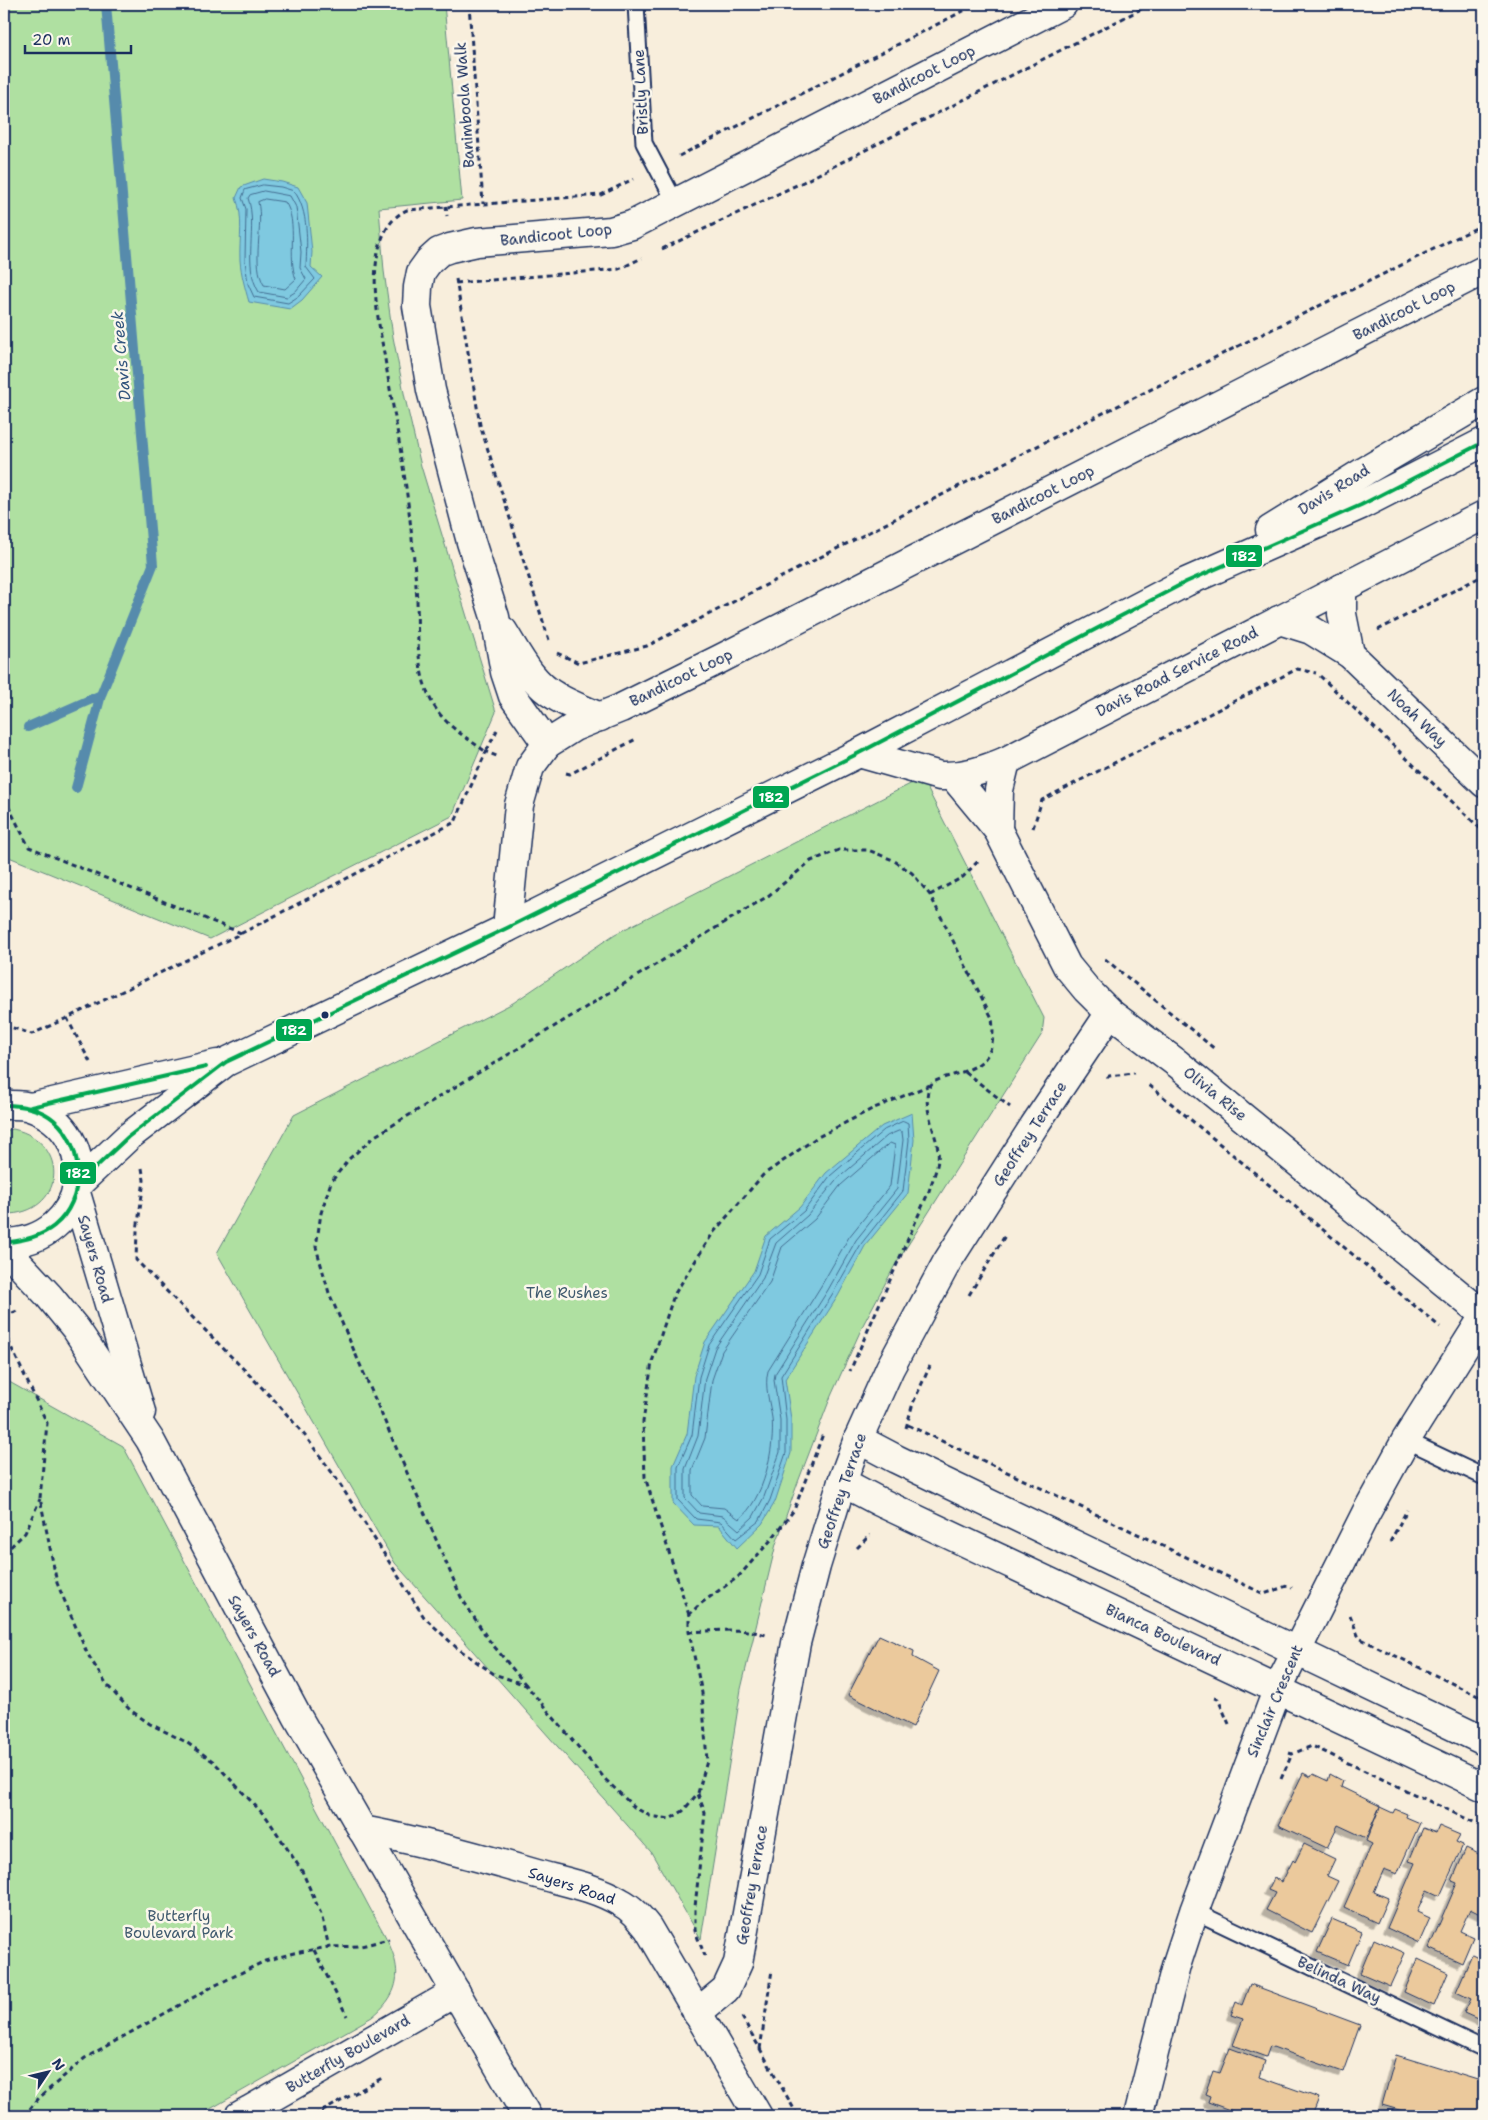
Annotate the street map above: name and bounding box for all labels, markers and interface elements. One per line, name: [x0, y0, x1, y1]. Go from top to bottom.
scale bar: [25, 22, 131, 54]
text: 20 m: [32, 30, 71, 50]
street label: Banimboola Walk: [451, 41, 479, 169]
street label: Bandicoot Loop: [870, 41, 978, 109]
street label: Bristly Lane: [629, 49, 653, 135]
street label: Bandicoot Loop: [499, 219, 613, 251]
street label: Bandicoot Loop: [1350, 277, 1458, 345]
water label: Davis Creek: [107, 310, 135, 402]
street label: Davis Road: [1295, 460, 1374, 520]
street label: Bandicoot Loop: [989, 461, 1097, 529]
line badge: 182: [1225, 544, 1263, 568]
text: 182: [1231, 547, 1257, 565]
street label: Davis Road Service Road: [1092, 622, 1262, 722]
street label: Bandicoot Loop: [626, 644, 736, 712]
street label: Noah Way: [1383, 685, 1451, 751]
line badge: 182: [752, 785, 790, 809]
text: 182: [758, 788, 784, 806]
unlabelled marker: [320, 1010, 330, 1020]
line badge: 182: [275, 1018, 313, 1042]
text: 182: [281, 1021, 307, 1039]
street label: Olivia Rise: [1179, 1062, 1251, 1126]
street label: Geoffrey Terrace: [989, 1078, 1071, 1190]
line badge: 182: [59, 1161, 97, 1185]
text: 182: [65, 1164, 91, 1182]
street label: Sayers Road: [73, 1213, 117, 1306]
park label: The Rushes: [526, 1283, 608, 1303]
street label: Geoffrey Terrace: [813, 1430, 871, 1552]
street label: Sayers Road: [223, 1592, 285, 1681]
street label: Bianca Boulevard: [1102, 1599, 1224, 1671]
street label: Sinclair Crescent: [1242, 1642, 1308, 1760]
street label: Geoffrey Terrace: [732, 1824, 772, 1946]
street label: Sayers Road: [526, 1862, 619, 1910]
park label: Butterfly Boulevard Park: [124, 1906, 234, 1943]
street label: Belinda Way: [1294, 1952, 1384, 2008]
street label: Butterfly Boulevard: [282, 2010, 414, 2098]
north arrow: [22, 2048, 72, 2098]
text: N: [48, 2055, 69, 2074]

